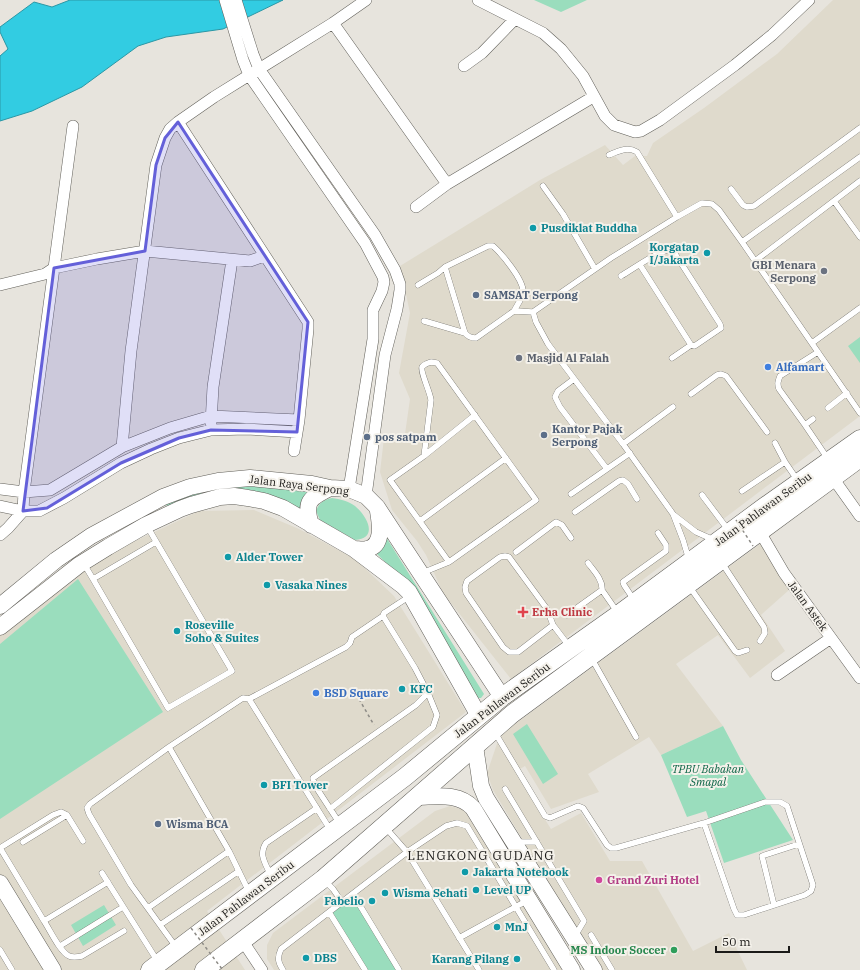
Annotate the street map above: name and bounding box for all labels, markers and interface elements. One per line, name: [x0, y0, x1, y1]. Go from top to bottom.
place label: Pusdiklat Buddha: [541, 221, 637, 235]
marker: Pusdiklat Buddha: [528, 223, 538, 233]
place label: Korgatap I/Jakarta: [649, 240, 699, 267]
marker: Korgatap I/Jakarta: [702, 248, 712, 258]
place label: GBI Menara Serpong: [752, 258, 817, 285]
marker: GBI Menara Serpong: [819, 266, 829, 276]
place label: SAMSAT Serpong: [484, 288, 579, 302]
marker: SAMSAT Serpong: [471, 290, 481, 300]
place label: Masjid Al Falah: [527, 351, 609, 365]
marker: Masjid Al Falah: [514, 353, 524, 363]
place label: Alfamart: [776, 360, 824, 374]
marker: Alfamart: [763, 362, 773, 372]
place label: Kantor Pajak Serpong: [552, 422, 623, 449]
place label: pos satpam: [375, 430, 437, 444]
marker: Kantor Pajak Serpong: [539, 430, 549, 440]
marker: pos satpam: [362, 432, 372, 442]
street label: Jalan Pahlawan Seribu: [712, 469, 815, 549]
street label: Jalan Raya Serpong: [248, 472, 350, 498]
place label: Alder Tower: [236, 550, 303, 564]
marker: Alder Tower: [223, 552, 233, 562]
place label: Vasaka Nines: [275, 578, 348, 592]
street label: Jalan Astek: [785, 578, 831, 634]
marker: Vasaka Nines: [262, 580, 272, 590]
place label: Erha Clinic: [532, 605, 592, 619]
marker: Erha Clinic: [517, 606, 529, 618]
place label: Roseville Soho & Suites: [185, 618, 259, 645]
marker: Roseville Soho & Suites: [172, 626, 182, 636]
street label: Jalan Pahlawan Seribu: [451, 659, 553, 741]
place label: KFC: [410, 682, 433, 696]
marker: KFC: [397, 684, 407, 694]
place label: BSD Square: [324, 686, 388, 700]
marker: BSD Square: [311, 688, 321, 698]
park label: TPBU Babakan Smapal: [672, 762, 745, 789]
place label: BFI Tower: [272, 778, 329, 792]
marker: BFI Tower: [259, 780, 269, 790]
place label: Wisma BCA: [166, 817, 229, 831]
marker: Wisma BCA: [153, 819, 163, 829]
district label: LENGKONG GUDANG: [407, 847, 555, 864]
street label: Jalan Pahlawan Seribu: [195, 857, 297, 939]
place label: Jakarta Notebook: [473, 865, 569, 879]
marker: Jakarta Notebook: [460, 867, 470, 877]
place label: Grand Zuri Hotel: [607, 873, 700, 887]
marker: Grand Zuri Hotel: [594, 875, 604, 885]
place label: Level UP: [484, 883, 532, 897]
marker: Level UP: [471, 885, 481, 895]
place label: Wisma Sehati: [393, 886, 468, 900]
marker: Wisma Sehati: [380, 888, 390, 898]
place label: Fabelio: [324, 894, 364, 908]
marker: Fabelio: [367, 896, 377, 906]
place label: MnJ: [505, 920, 528, 934]
marker: MnJ: [492, 922, 502, 932]
scale bar: [716, 928, 789, 954]
text: 50 m: [722, 934, 751, 949]
place label: MS Indoor Soccer: [571, 943, 667, 957]
marker: MS Indoor Soccer: [669, 945, 679, 955]
place label: DBS: [314, 951, 337, 965]
place label: Karang Pilang: [432, 952, 510, 966]
marker: DBS: [301, 953, 311, 963]
marker: Karang Pilang: [512, 954, 522, 964]

